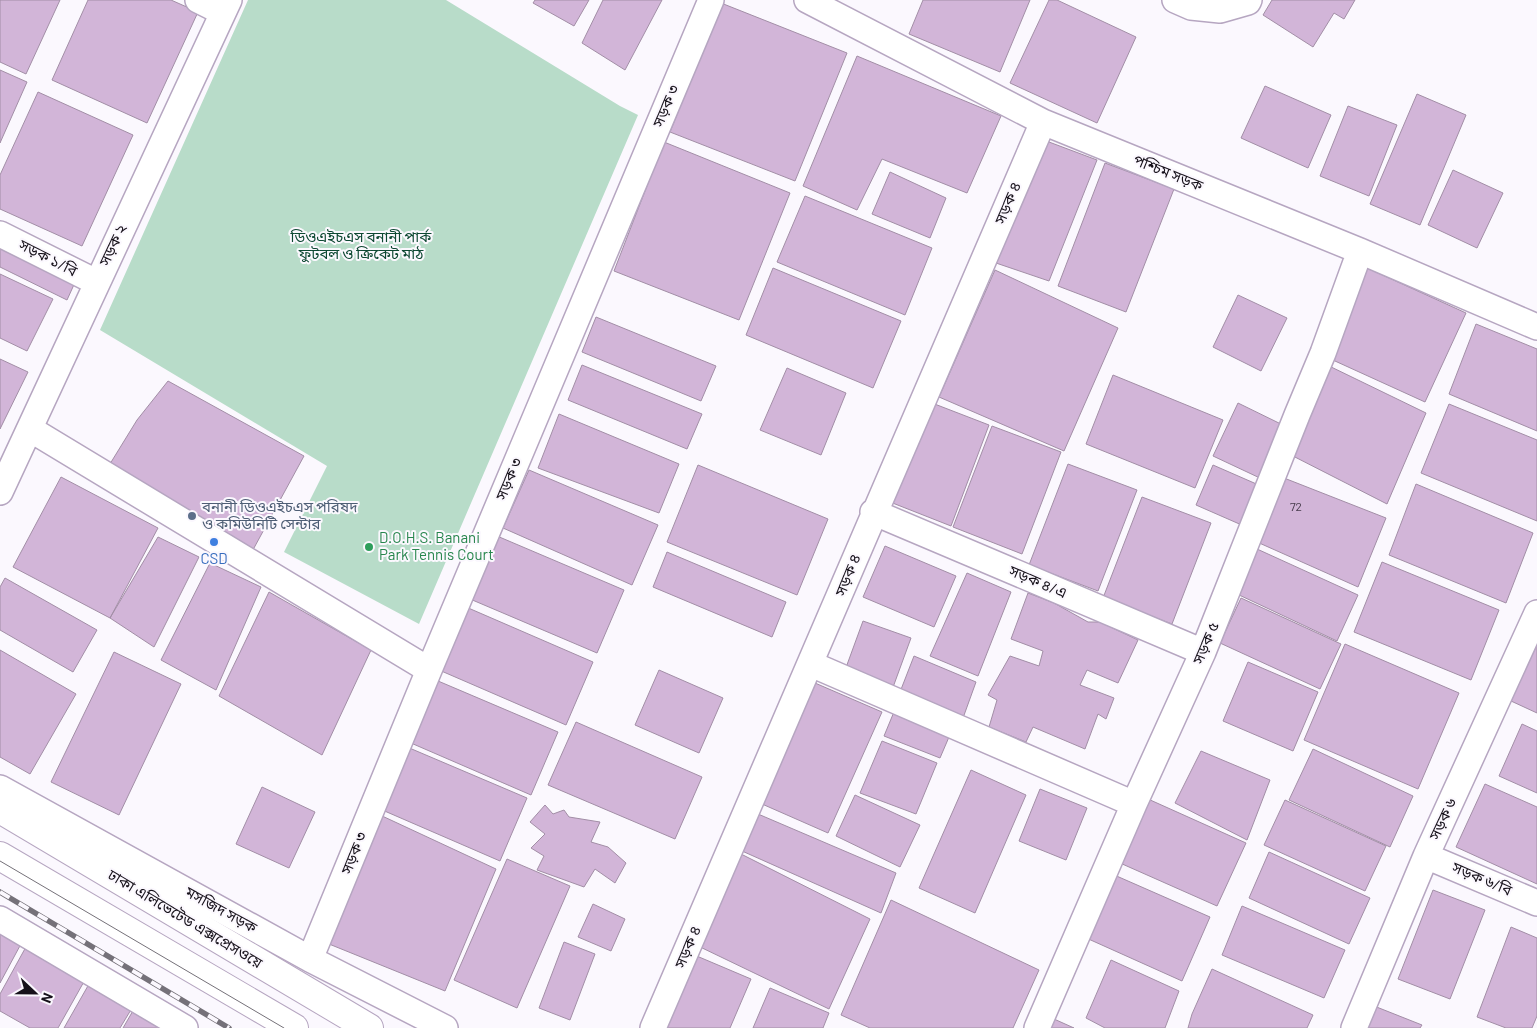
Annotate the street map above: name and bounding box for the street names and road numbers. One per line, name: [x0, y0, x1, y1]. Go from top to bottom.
street label: সড়ক ৩: [648, 82, 682, 130]
street label: পশ্চিম সড়ক: [1131, 150, 1207, 194]
street label: সড়ক ৪: [990, 179, 1024, 227]
street label: সড়ক ২: [94, 221, 130, 269]
street label: সড়ক ১/বি: [15, 234, 82, 280]
street label: সড়ক ৩: [491, 455, 525, 503]
street label: সড়ক ৪: [830, 551, 864, 599]
street label: সড়ক ৪/এ: [1006, 560, 1070, 601]
street label: সড়ক ৫: [1188, 619, 1222, 667]
street label: সড়ক ৬: [1424, 795, 1460, 843]
street label: সড়ক ৩: [336, 829, 370, 877]
street label: সড়ক ৬/বি: [1449, 857, 1516, 899]
street label: ঢাকা এলিভেটেড এক্সপ্রেসওয়ে: [104, 864, 266, 972]
street label: মসজিদ সড়ক: [182, 882, 261, 937]
street label: সড়ক ৪: [670, 923, 704, 971]

